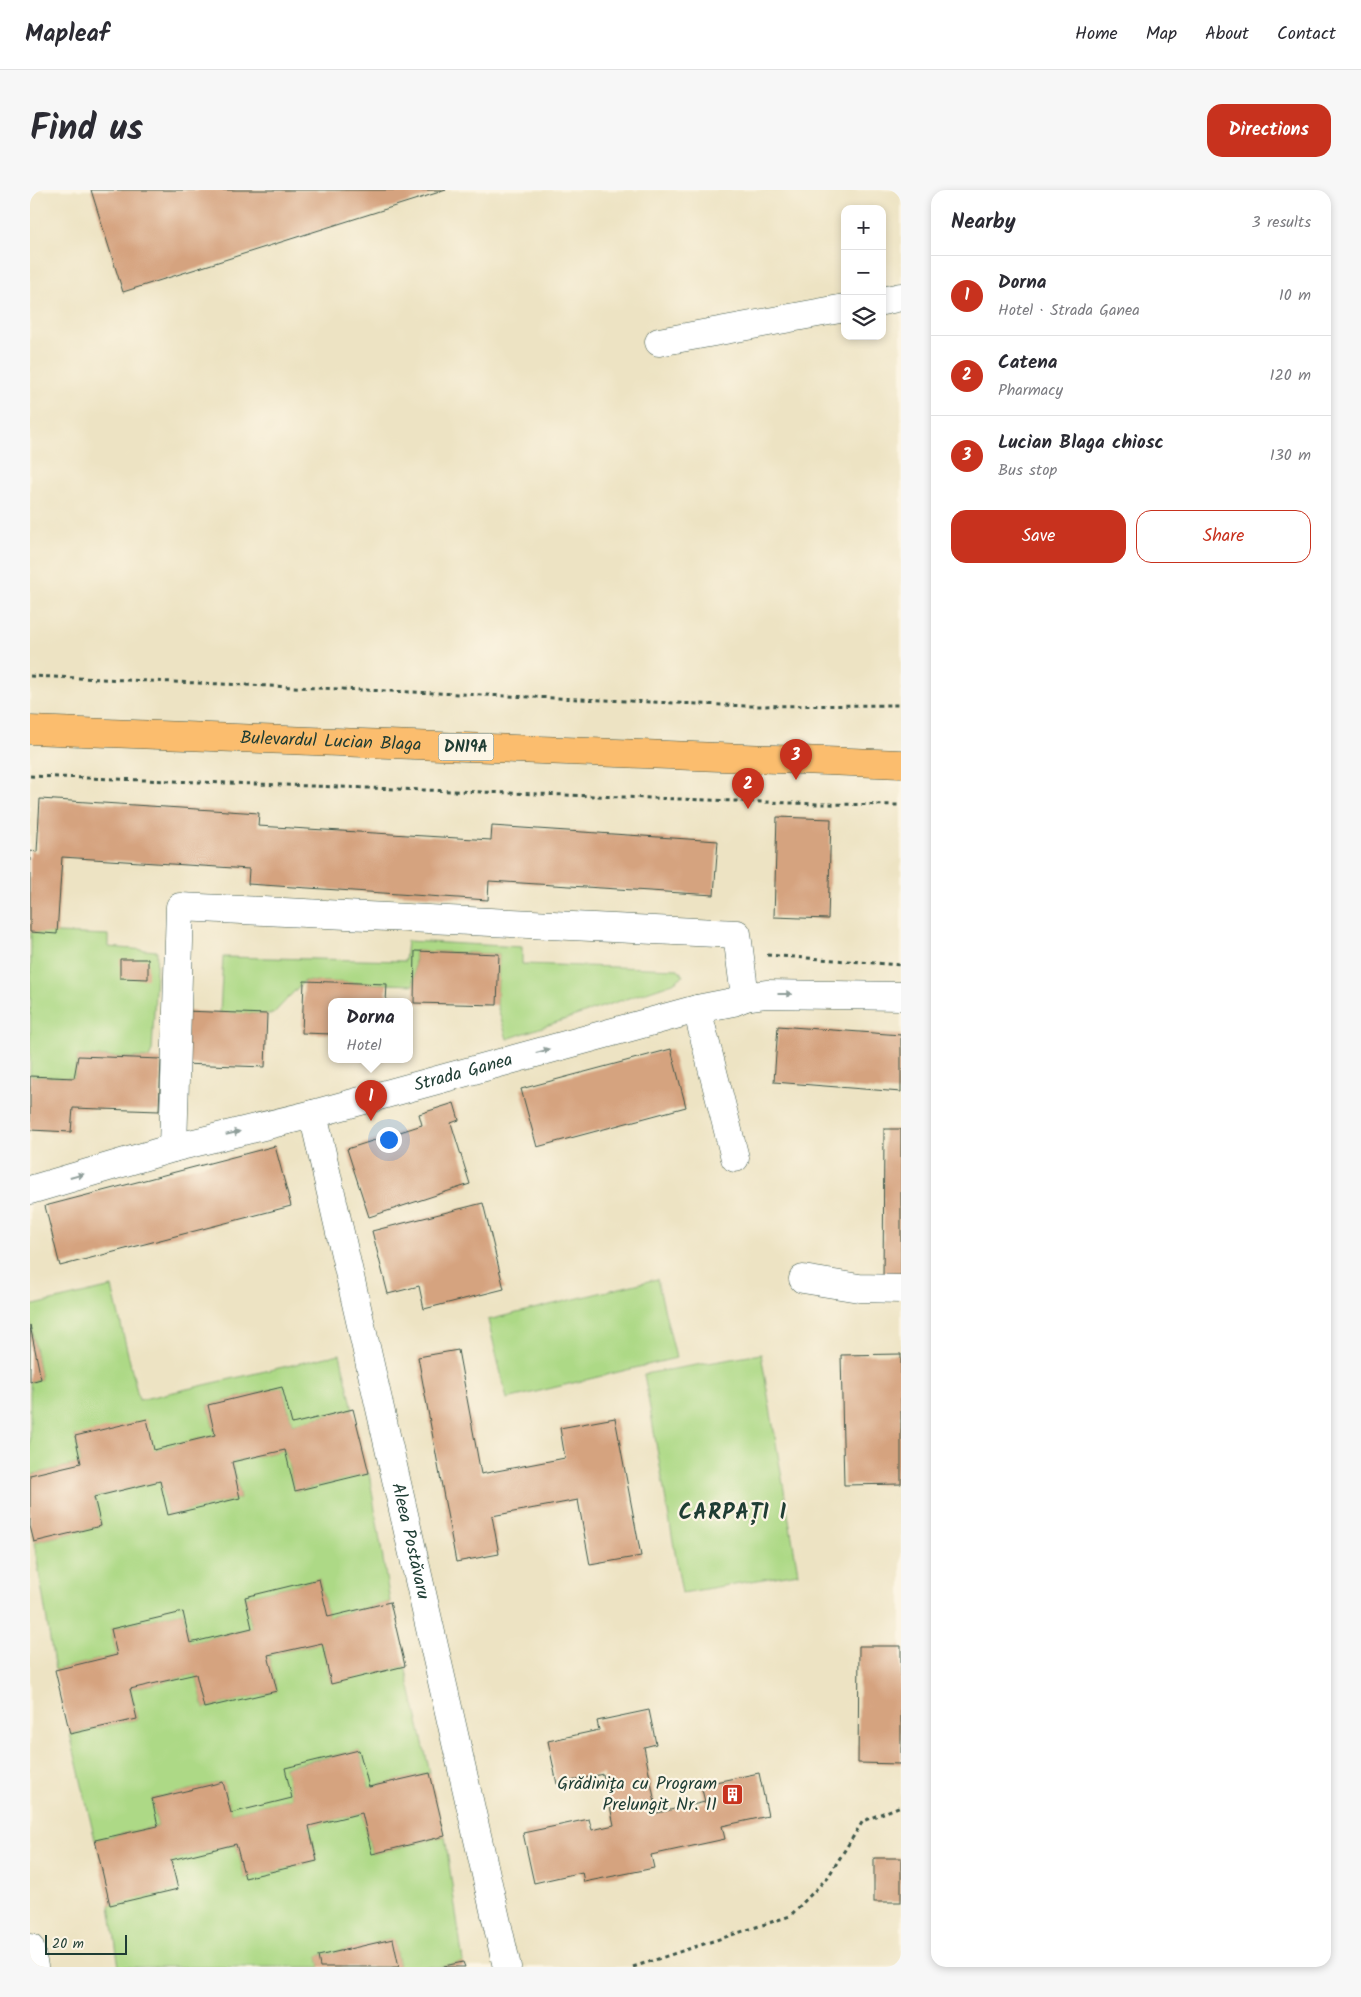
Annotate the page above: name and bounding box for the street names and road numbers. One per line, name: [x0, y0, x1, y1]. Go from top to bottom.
street label: Bulevardul Lucian Blaga: [240, 724, 422, 760]
road number: DN19A: [438, 734, 494, 760]
street label: Strada Ganea: [411, 1046, 516, 1100]
street label: Aleea Postăvaru: [383, 1480, 438, 1603]

